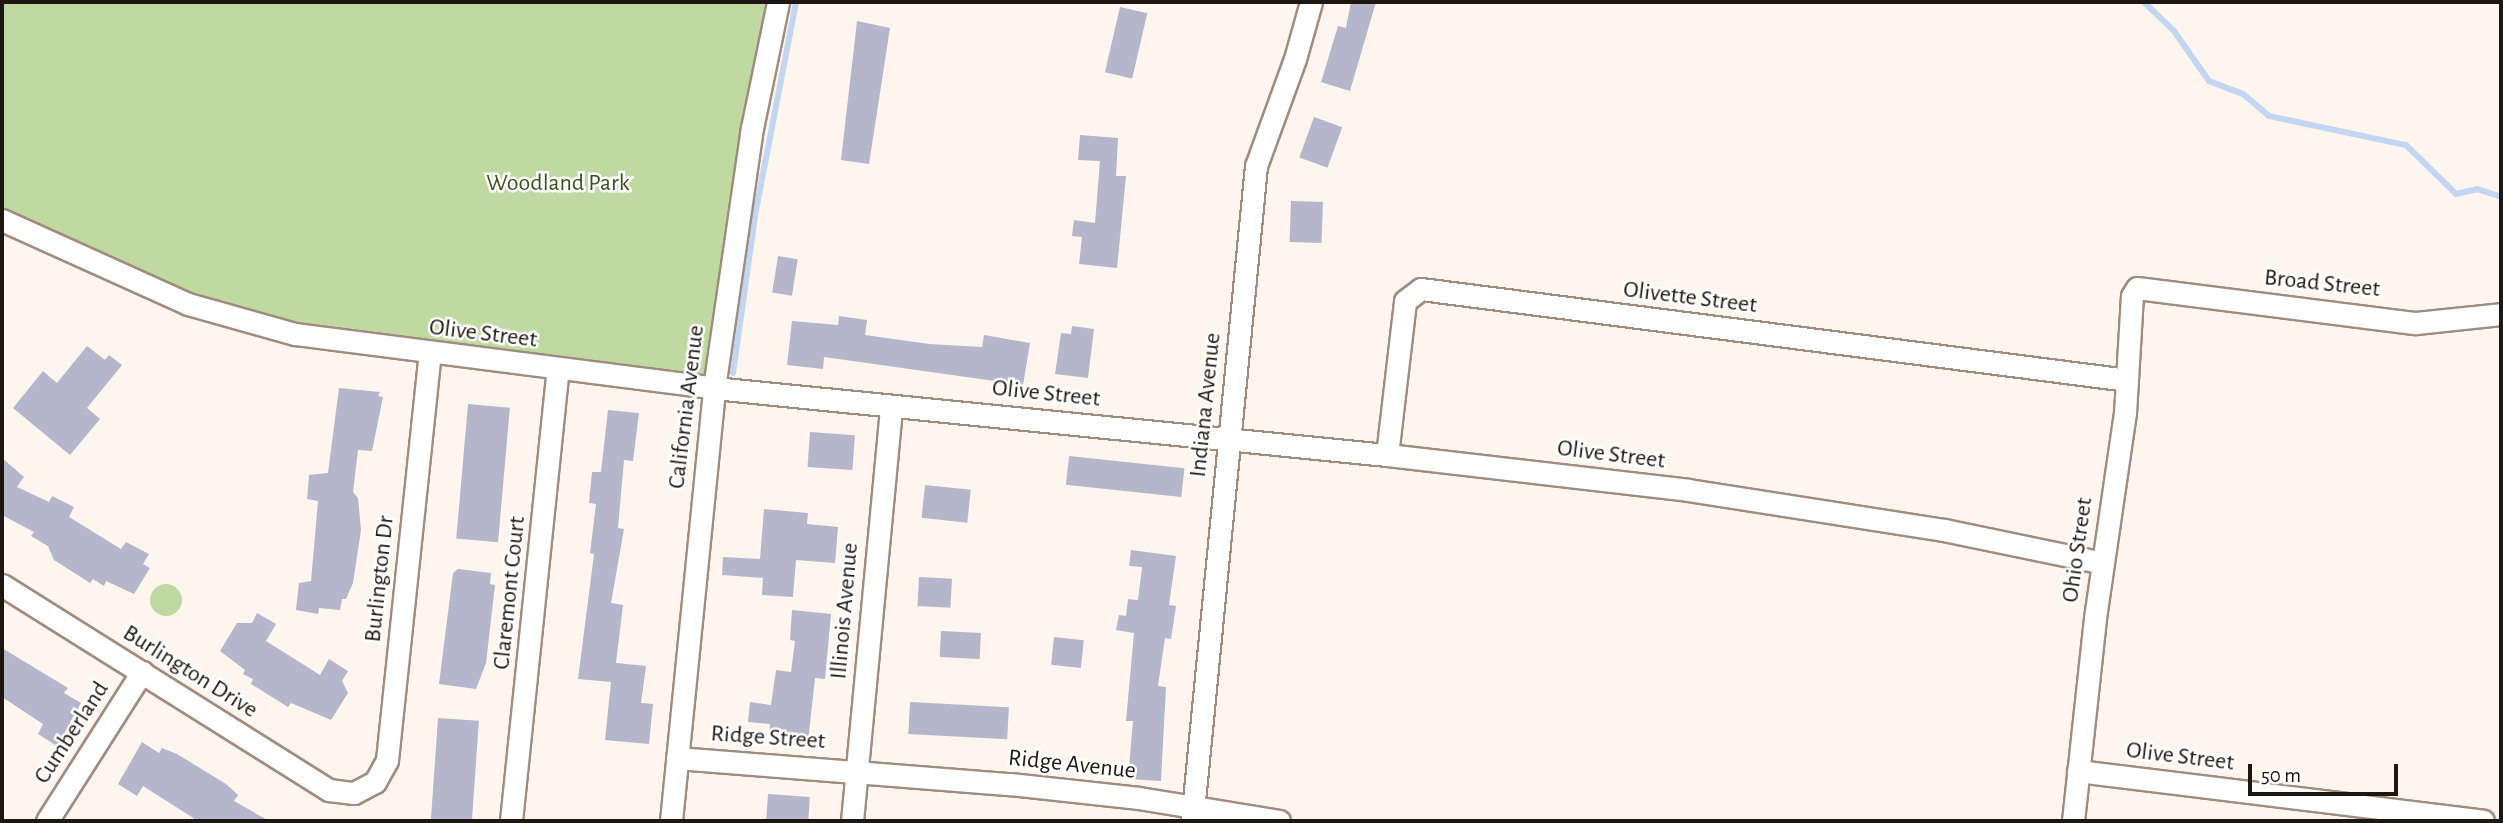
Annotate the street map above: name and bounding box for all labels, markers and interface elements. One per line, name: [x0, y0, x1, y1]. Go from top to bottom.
park label: Woodland Park: [486, 170, 630, 198]
street label: Broad Street: [2263, 264, 2381, 304]
street label: Olivette Street: [1622, 276, 1758, 320]
street label: Olive Street: [428, 313, 538, 355]
street label: California Avenue: [663, 324, 711, 490]
street label: Indiana Avenue: [1184, 331, 1228, 479]
street label: Olive Street: [991, 374, 1101, 414]
street label: Olive Street: [1556, 434, 1666, 476]
street label: Ohio Street: [2056, 496, 2100, 604]
street label: Burlington Dr: [359, 514, 401, 644]
street label: Claremont Court: [488, 515, 532, 671]
street label: Illinois Avenue: [825, 542, 865, 680]
street label: Burlington Drive: [117, 619, 263, 725]
street label: Cumberland: [28, 676, 116, 790]
street label: Ridge Street: [710, 720, 826, 756]
street label: Olive Street: [2125, 736, 2235, 778]
street label: Ridge Avenue: [1007, 744, 1137, 786]
scale bar: [2251, 750, 2402, 794]
text: 50 m: [2261, 765, 2301, 786]

